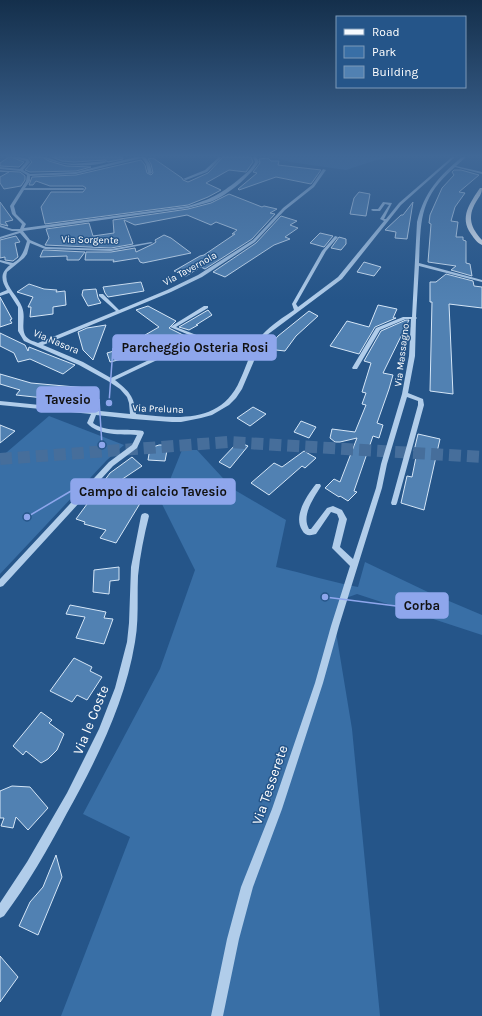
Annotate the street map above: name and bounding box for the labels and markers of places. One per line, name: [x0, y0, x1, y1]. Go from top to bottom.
callout: Parcheggio Osteria Rosi: [113, 335, 276, 360]
callout: Tavesio: [37, 387, 99, 412]
callout: Campo di calcio Tavesio: [71, 479, 235, 504]
callout: Corba: [396, 593, 448, 618]

